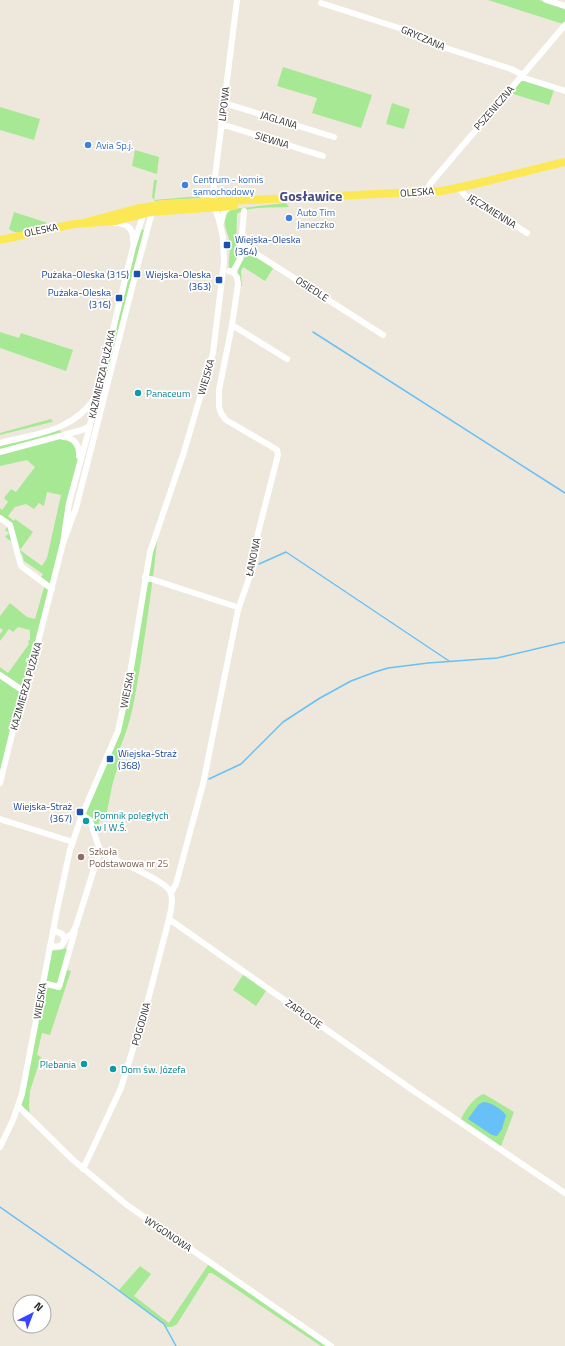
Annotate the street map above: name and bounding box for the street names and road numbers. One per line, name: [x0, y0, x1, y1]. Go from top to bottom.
street label: GRYCZANA: [399, 22, 447, 54]
street label: PSZENICZNA: [470, 82, 518, 134]
street label: LIPOWA: [214, 86, 234, 122]
street label: JAGLANA: [258, 107, 300, 133]
street label: SIEWNA: [253, 128, 291, 152]
street label: OLESKA: [400, 183, 434, 201]
street label: JĘCZMIENNA: [465, 190, 519, 232]
street label: OLESKA: [23, 219, 59, 241]
street label: OSIEDLE: [292, 273, 332, 306]
street label: KAZIMIERZA PUŻAKA: [84, 328, 120, 420]
street label: WIEJSKA: [194, 357, 218, 397]
street label: ŁANOWA: [241, 536, 264, 578]
street label: KAZIMIERZA PUŻAKA: [6, 640, 46, 732]
street label: WIEJSKA: [116, 670, 138, 709]
street label: WIEJSKA: [29, 982, 51, 1020]
street label: ZAPŁOCIE: [283, 996, 326, 1032]
street label: POGODNA: [128, 1001, 154, 1047]
street label: WYGONOWA: [141, 1213, 195, 1256]

